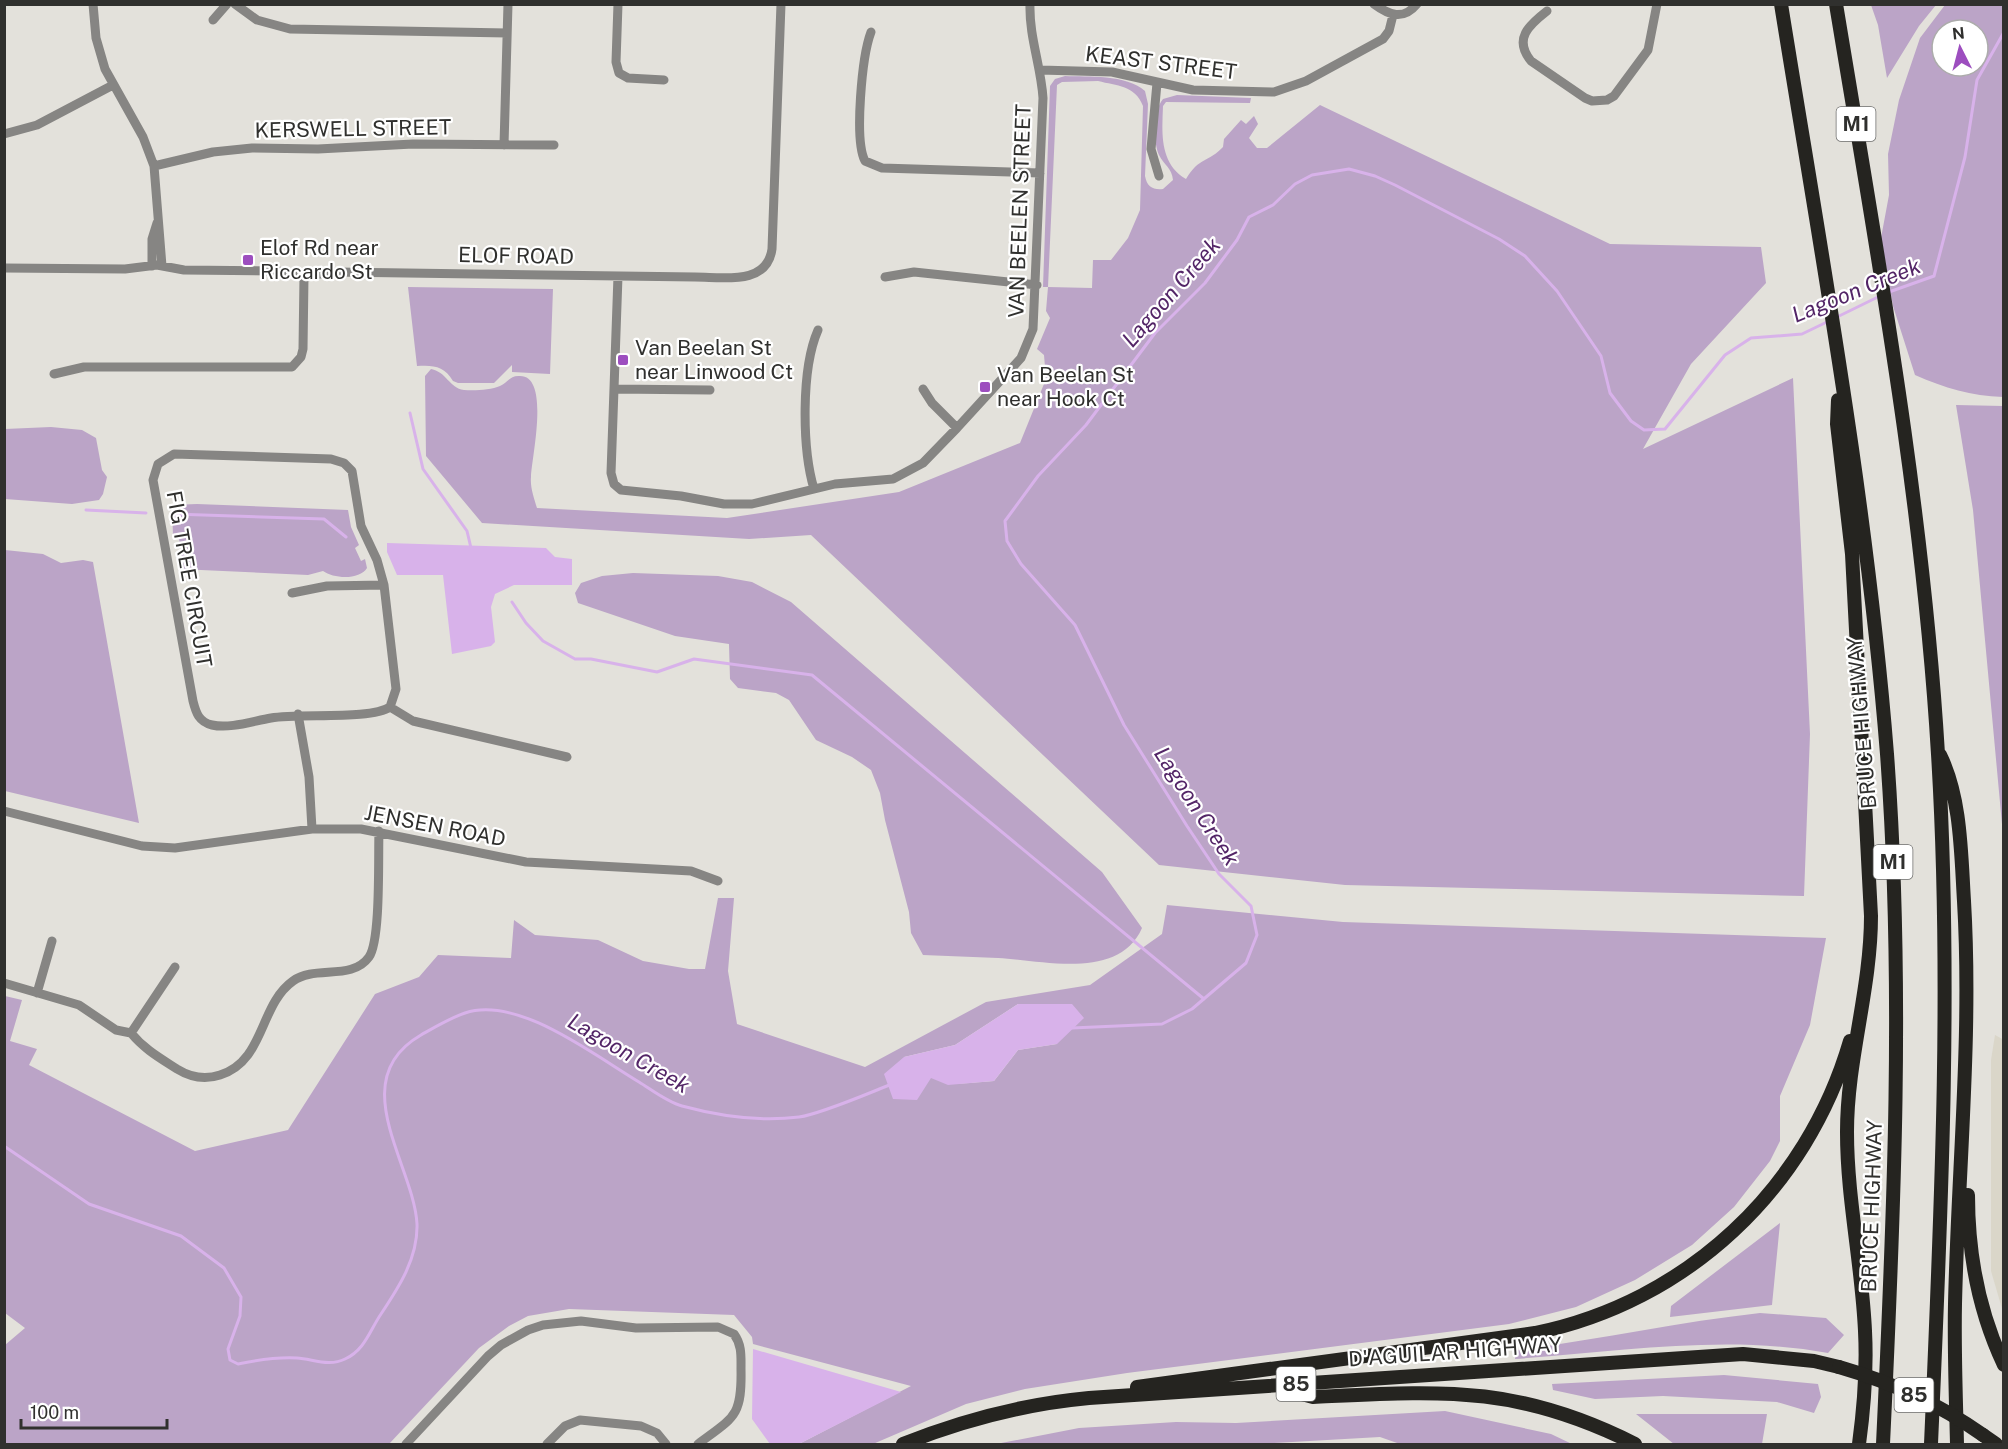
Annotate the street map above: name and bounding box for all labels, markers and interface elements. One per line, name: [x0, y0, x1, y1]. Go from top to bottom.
north arrow: [1930, 18, 1990, 78]
text: N: [1951, 23, 1966, 44]
street label: KEAST STREET: [1084, 41, 1238, 84]
street label: VAN BEELEN STREET: [1003, 104, 1036, 318]
road number: M1: [1836, 107, 1876, 141]
street label: KERSWELL STREET: [254, 114, 452, 143]
water label: Lagoon Creek: [1116, 232, 1226, 352]
place label: Elof Rd near Riccardo St: [260, 235, 379, 284]
street label: ELOF ROAD: [458, 242, 574, 269]
water label: Lagoon Creek: [1788, 252, 1924, 328]
marker: Elof Rd near Riccardo St: [241, 253, 255, 267]
place label: Van Beelan St near Linwood Ct: [635, 335, 793, 384]
marker: Van Beelan St near Linwood Ct: [616, 353, 630, 367]
place label: Van Beelan St near Hook Ct: [997, 362, 1134, 411]
marker: Van Beelan St near Hook Ct: [978, 380, 992, 394]
street label: FIG TREE CIRCUIT: [162, 489, 217, 669]
street label: BRUCE HIGHWAY: [1842, 636, 1881, 810]
water label: Lagoon Creek: [1149, 742, 1245, 870]
street label: JENSEN ROAD: [362, 800, 508, 851]
road number: M1: [1874, 845, 1912, 879]
water label: Lagoon Creek: [563, 1008, 695, 1098]
street label: BRUCE HIGHWAY: [1856, 1119, 1887, 1293]
street label: D'AGUILAR HIGHWAY: [1347, 1332, 1563, 1371]
road number: 85: [1276, 1367, 1316, 1401]
road number: 85: [1894, 1378, 1934, 1412]
scale bar: [21, 1392, 166, 1430]
text: 100 m: [30, 1402, 79, 1423]

